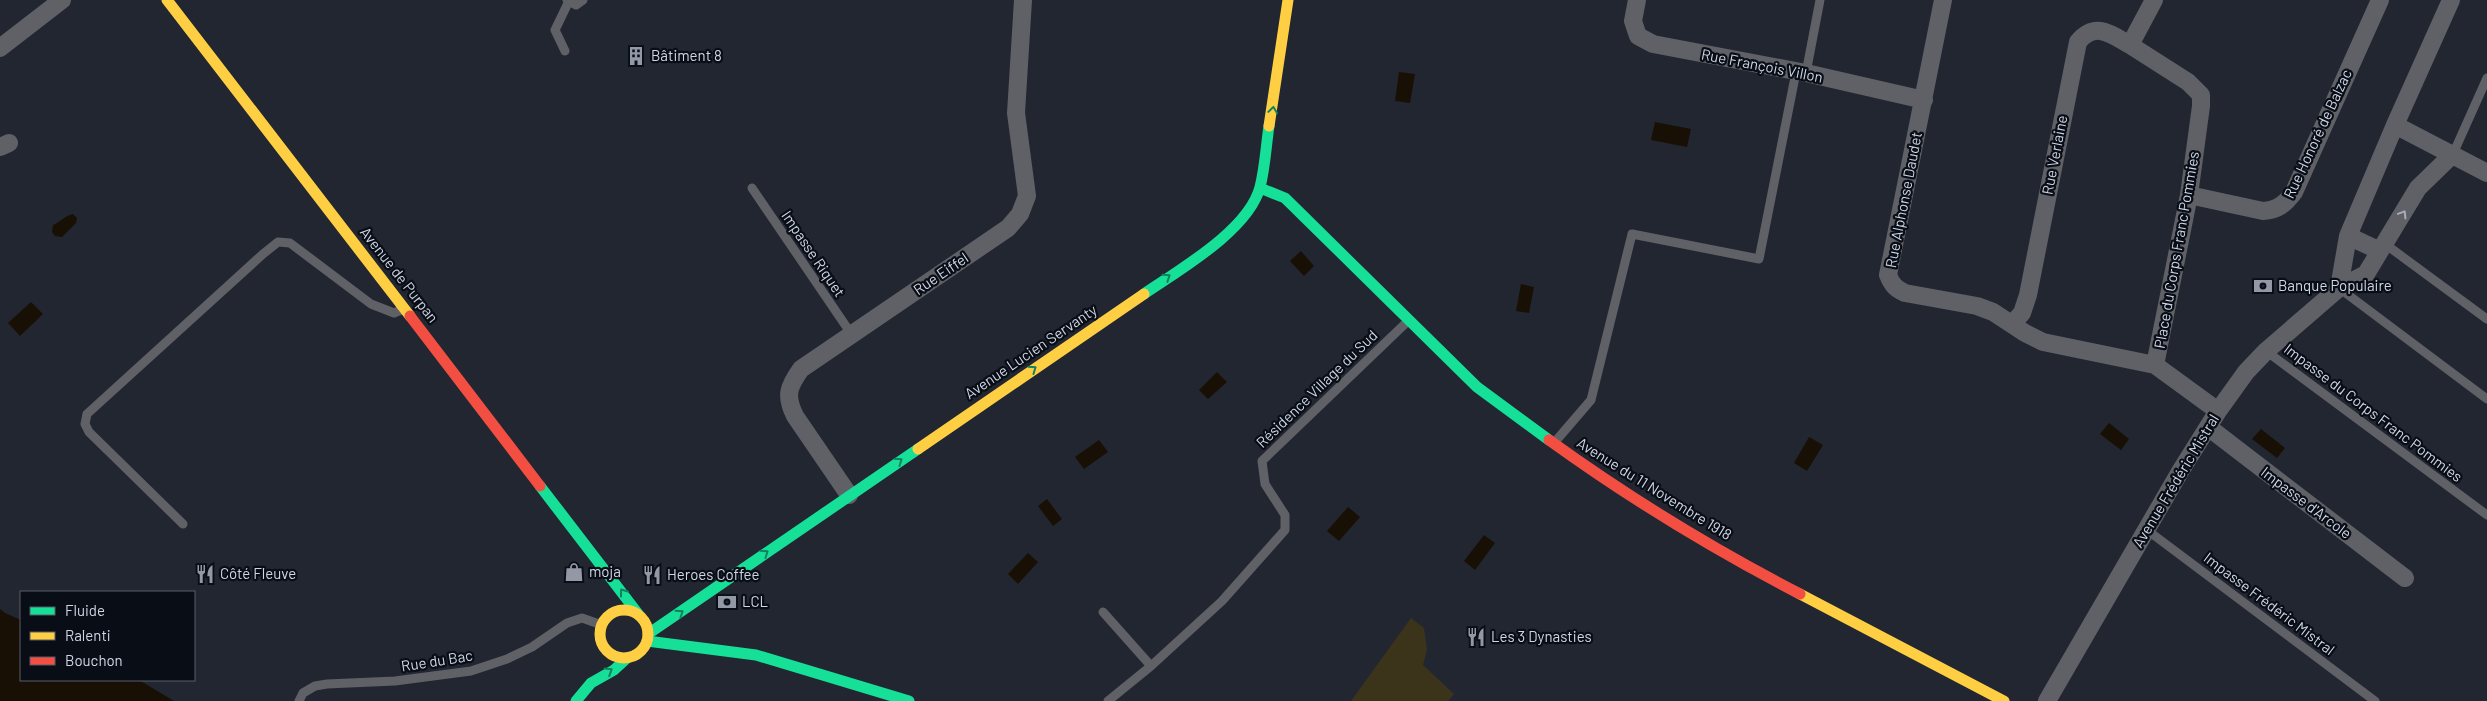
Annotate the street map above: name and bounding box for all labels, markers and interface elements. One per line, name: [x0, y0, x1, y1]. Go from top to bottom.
street label: Rue François Villon: [1700, 44, 1824, 86]
building icon: Bâtiment 8: [625, 45, 647, 67]
place label: Bâtiment 8: [651, 46, 722, 64]
street label: Rue Honoré de Balzac: [2279, 66, 2355, 201]
one-way arrow: [1267, 105, 1277, 114]
street label: Rue Verlaine: [2037, 113, 2071, 196]
street label: Rue Alphonse Daudet: [1881, 130, 1925, 269]
street label: Place du Corps Franc Pommies: [2150, 150, 2202, 350]
street label: Impasse Riquet: [778, 207, 849, 300]
one-way arrow: [2396, 210, 2406, 219]
street label: Avenue de Purpan: [357, 223, 443, 326]
street label: Rue Eiffel: [909, 248, 971, 298]
one-way arrow: [1162, 274, 1171, 284]
bank icon: Banque Populaire: [2252, 275, 2274, 297]
place label: Banque Populaire: [2278, 276, 2392, 294]
street label: Avenue Lucien Servanty: [961, 300, 1100, 402]
street label: Résidence Village du Sud: [1252, 326, 1381, 451]
street label: Impasse du Corps Franc Pommies: [2281, 339, 2466, 485]
one-way arrow: [1027, 366, 1036, 375]
street label: Avenue Frédéric Mistral: [2128, 411, 2222, 550]
street label: Avenue du 11 Novembre 1918: [1574, 433, 1735, 543]
one-way arrow: [893, 458, 903, 467]
street label: Impasse d'Arcole: [2258, 462, 2355, 542]
street label: Impasse Frédéric Mistral: [2201, 548, 2339, 658]
one-way arrow: [759, 550, 769, 559]
shop icon: moja: [563, 561, 585, 583]
place label: moja: [589, 562, 621, 580]
restaurant icon: Côté Fleuve: [194, 563, 216, 585]
place label: Côté Fleuve: [220, 564, 296, 582]
restaurant icon: Heroes Coffee: [641, 564, 663, 586]
place label: Heroes Coffee: [667, 565, 760, 583]
one-way arrow: [620, 588, 629, 598]
legend: [20, 591, 195, 681]
bank icon: LCL: [716, 591, 738, 613]
place label: LCL: [742, 592, 768, 610]
text: Fluide: [65, 601, 105, 619]
one-way arrow: [674, 610, 684, 619]
text: Ralenti: [65, 626, 111, 644]
restaurant icon: Les 3 Dynasties: [1465, 626, 1487, 648]
place label: Les 3 Dynasties: [1491, 627, 1592, 645]
street label: Rue du Bac: [400, 645, 474, 675]
text: Bouchon: [65, 651, 123, 669]
one-way arrow: [604, 668, 613, 678]

